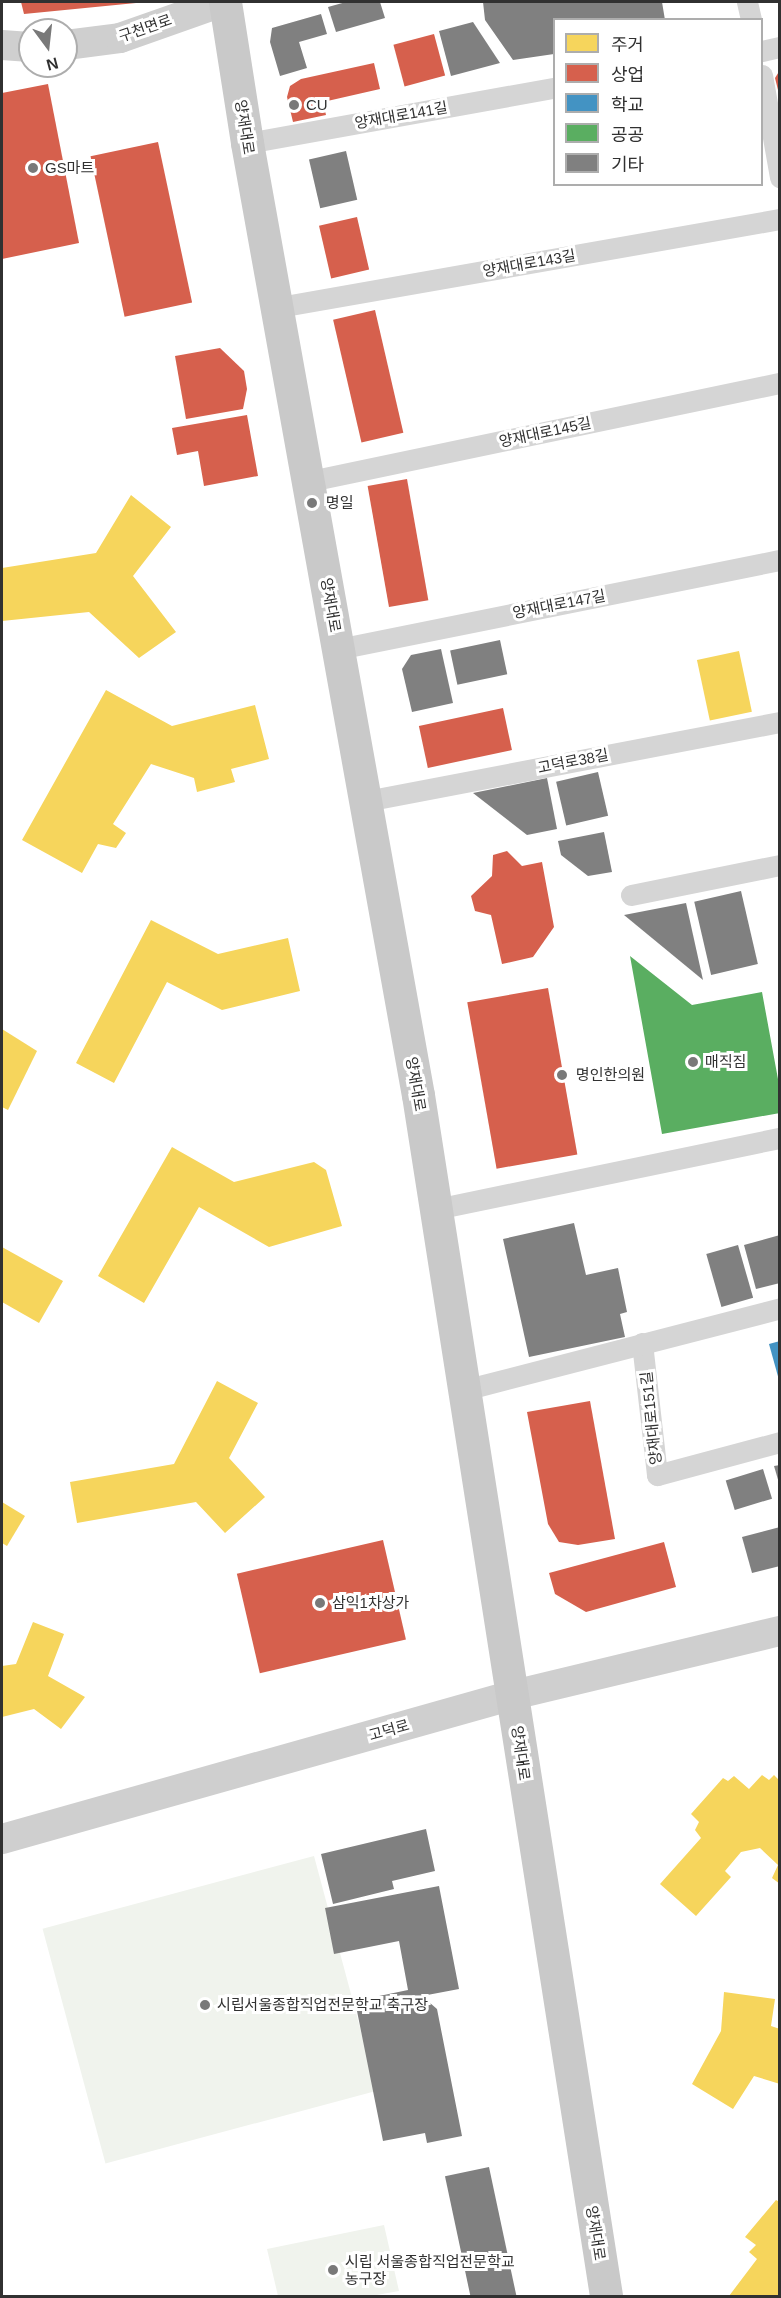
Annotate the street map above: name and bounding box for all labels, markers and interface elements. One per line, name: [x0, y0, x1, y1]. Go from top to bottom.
street label: 구천면로: [116, 11, 174, 45]
north arrow: [18, 18, 78, 78]
legend: [553, 18, 763, 186]
text: 주거: [611, 35, 644, 55]
text: N: [44, 54, 60, 74]
text: 상업: [611, 65, 644, 85]
text: 학교: [611, 95, 644, 115]
place label: CU: [306, 96, 328, 114]
street label: 양재대로: [232, 98, 258, 156]
marker: CU: [287, 98, 301, 112]
street label: 양재대로141길: [353, 98, 449, 132]
text: 공공: [611, 125, 644, 145]
text: 기타: [611, 155, 644, 175]
place label: GS마트: [45, 159, 94, 177]
marker: GS마트: [26, 161, 40, 175]
street label: 양재대로143길: [481, 246, 577, 280]
street label: 양재대로145길: [497, 413, 593, 451]
marker: 명일: [303, 494, 321, 512]
place label: 명일: [326, 494, 354, 512]
street label: 양재대로: [317, 576, 345, 634]
street label: 양재대로147길: [511, 586, 607, 622]
street label: 고덕로38길: [536, 745, 610, 777]
place label: 매직짐: [705, 1053, 746, 1071]
street label: 양재대로: [402, 1055, 430, 1113]
marker: 매직짐: [686, 1055, 700, 1069]
marker: 명인한의원: [553, 1066, 571, 1084]
place label: 명인한의원: [576, 1066, 645, 1084]
street label: 양재대로151길: [637, 1370, 665, 1466]
place label: 삼익1차상가: [332, 1594, 409, 1612]
marker: 삼익1차상가: [313, 1596, 327, 1610]
street label: 고덕로: [367, 1716, 411, 1744]
street label: 양재대로: [508, 1724, 534, 1782]
place label: 시립서울종합직업전문학교 축구장: [217, 1996, 428, 2014]
marker: 시립서울종합직업전문학교 축구장: [198, 1998, 212, 2012]
street label: 양재대로: [583, 2204, 609, 2262]
place label: 시립 서울종합직업전문학교 농구장: [345, 2252, 515, 2287]
marker: 시립 서울종합직업전문학교 농구장: [326, 2263, 340, 2277]

